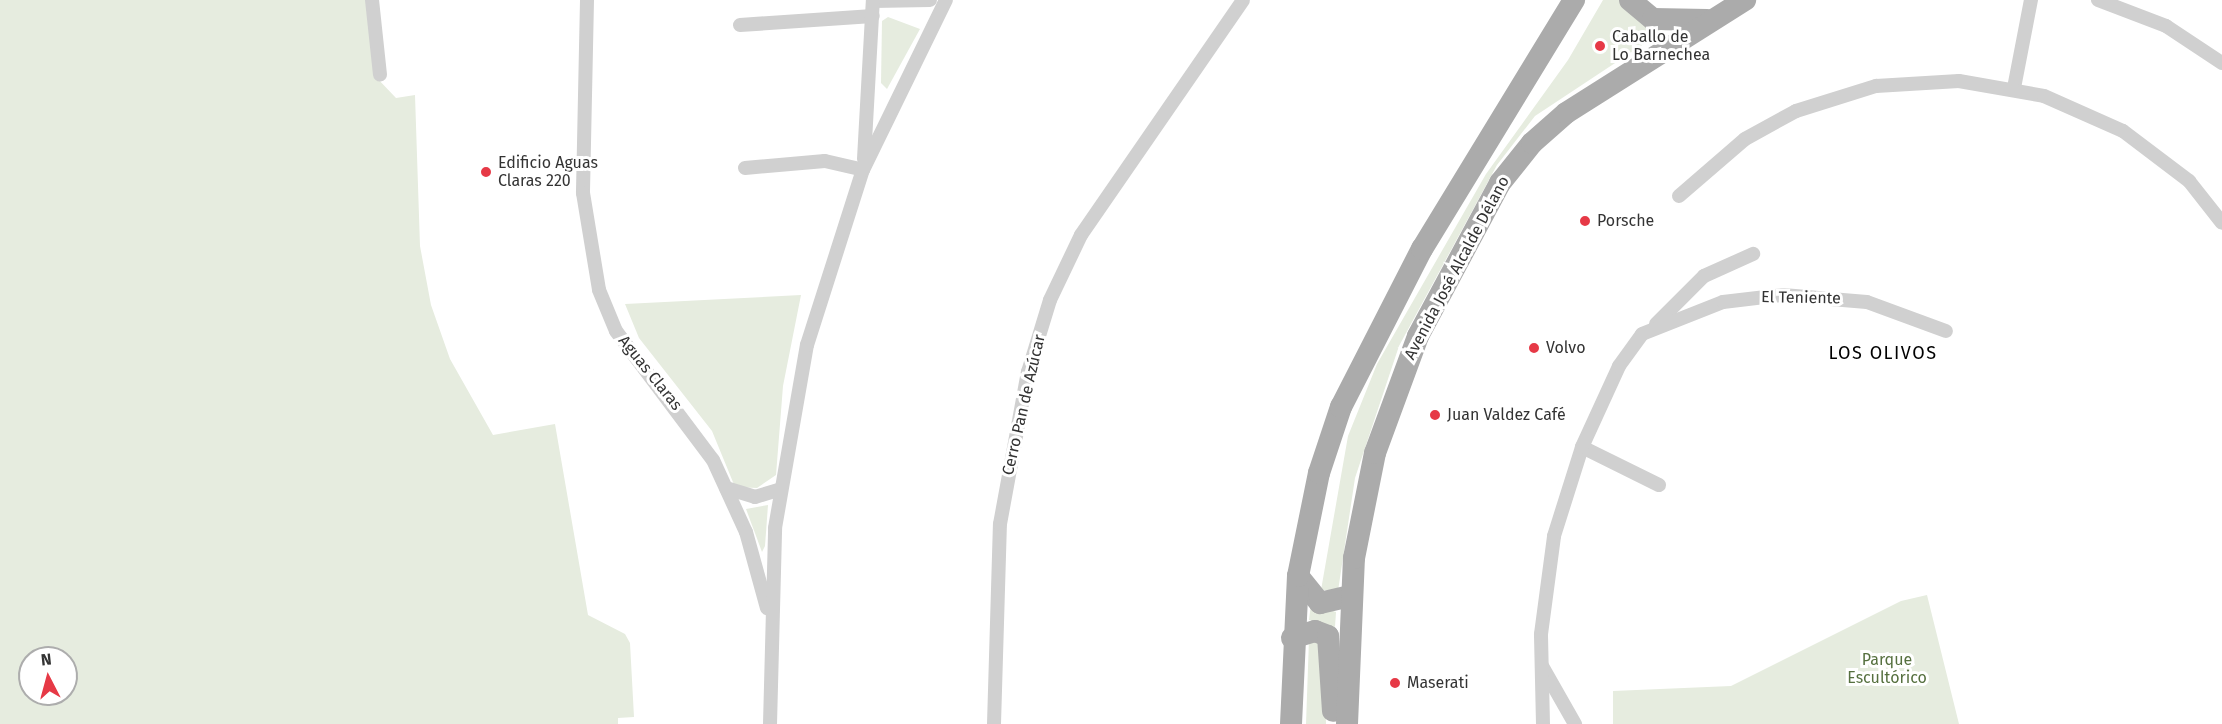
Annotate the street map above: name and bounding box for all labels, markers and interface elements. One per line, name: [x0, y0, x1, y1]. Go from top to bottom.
place label: Caballo de Lo Barnechea: [1612, 27, 1710, 65]
marker: Caballo de Lo Barnechea: [1593, 39, 1607, 53]
place label: Edificio Aguas Claras 220: [498, 153, 598, 191]
marker: Edificio Aguas Claras 220: [479, 165, 493, 179]
street label: Avenida José Alcalde Délano: [1400, 173, 1514, 363]
place label: Porsche: [1597, 211, 1654, 231]
marker: Porsche: [1578, 214, 1592, 228]
street label: El Teniente: [1761, 288, 1841, 308]
street label: Aguas Claras: [614, 332, 686, 414]
street label: Cerro Pan de Azúcar: [998, 333, 1050, 477]
place label: Volvo: [1546, 338, 1586, 358]
marker: Volvo: [1527, 341, 1541, 355]
district label: LOS OLIVOS: [1828, 342, 1938, 364]
place label: Juan Valdez Café: [1447, 405, 1566, 425]
marker: Juan Valdez Café: [1428, 408, 1442, 422]
north arrow: [18, 646, 78, 706]
text: N: [40, 650, 53, 670]
park label: Parque Escultórico: [1847, 650, 1927, 688]
place label: Maserati: [1407, 673, 1469, 693]
marker: Maserati: [1388, 676, 1402, 690]

